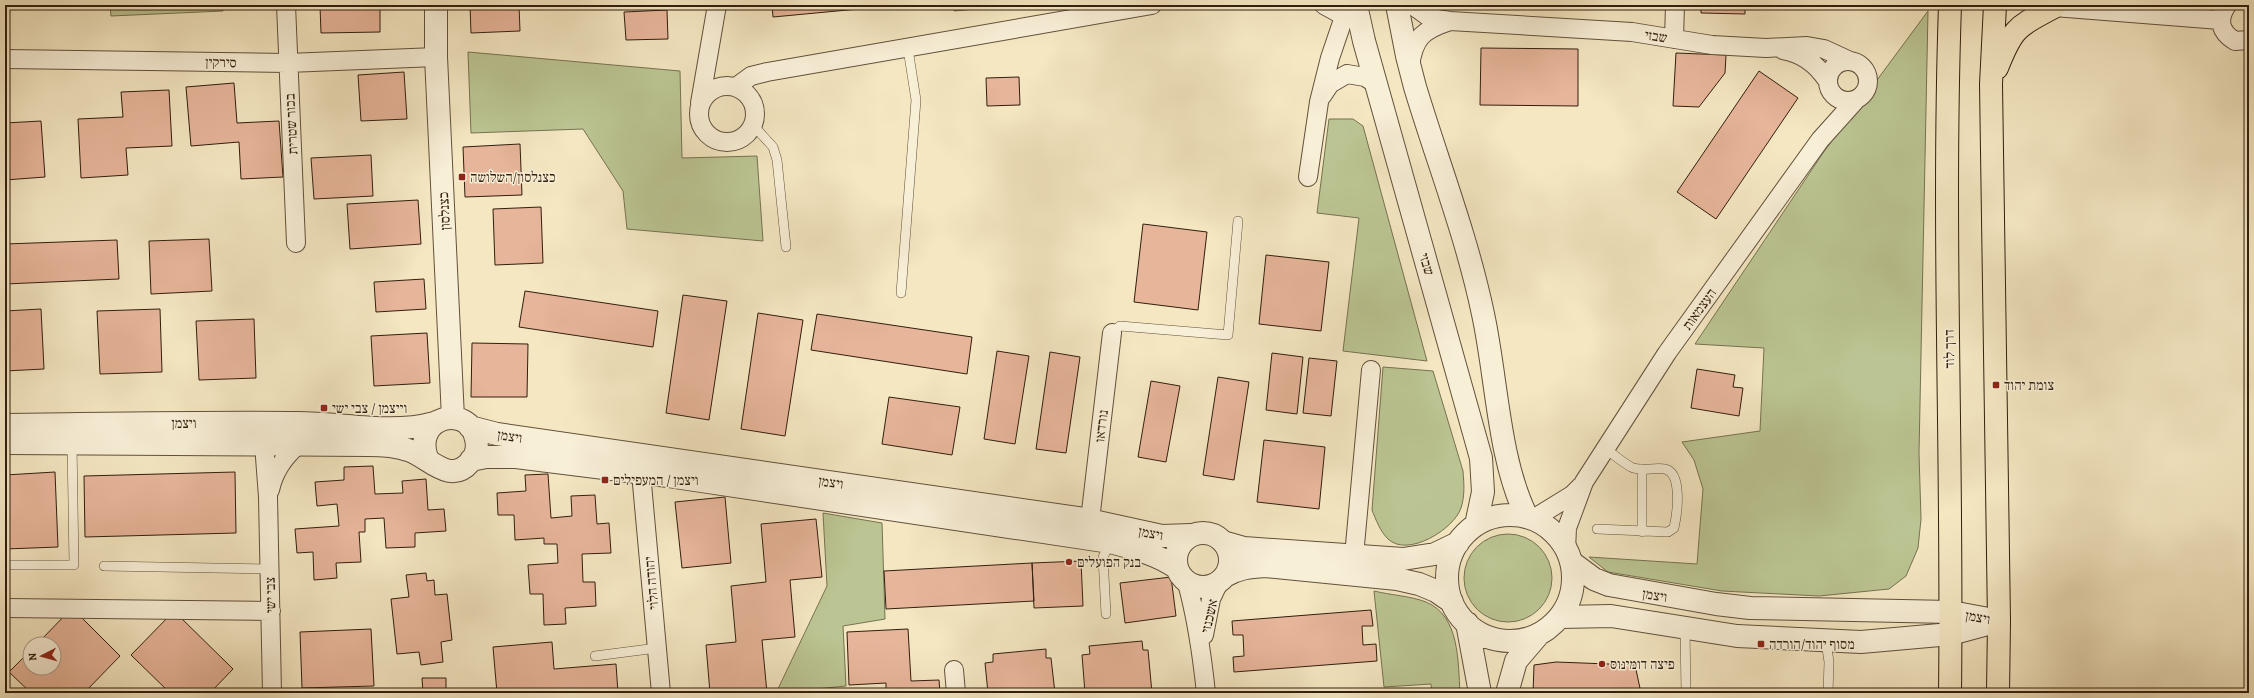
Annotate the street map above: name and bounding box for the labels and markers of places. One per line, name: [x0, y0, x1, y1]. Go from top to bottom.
place label: כצנלסון/השלושה: [470, 168, 556, 187]
marker: כצנלסון/השלושה: [457, 172, 467, 182]
place label: צומת יהוד: [2004, 376, 2054, 395]
marker: צומת יהוד: [1991, 380, 2001, 390]
place label: וייצמן / צבי ישי: [332, 399, 407, 418]
marker: וייצמן / צבי ישי: [319, 403, 329, 413]
place label: ויצמן / המעפילים: [613, 471, 699, 490]
marker: ויצמן / המעפילים: [600, 475, 610, 485]
place label: בנק הפועלים: [1077, 553, 1141, 572]
marker: בנק הפועלים: [1064, 557, 1074, 567]
place label: מסוף יהוד/הורדה: [1769, 635, 1855, 654]
marker: מסוף יהוד/הורדה: [1756, 639, 1766, 649]
place label: פיצה דומינוס: [1610, 655, 1675, 674]
marker: פיצה דומינוס: [1597, 659, 1607, 669]

